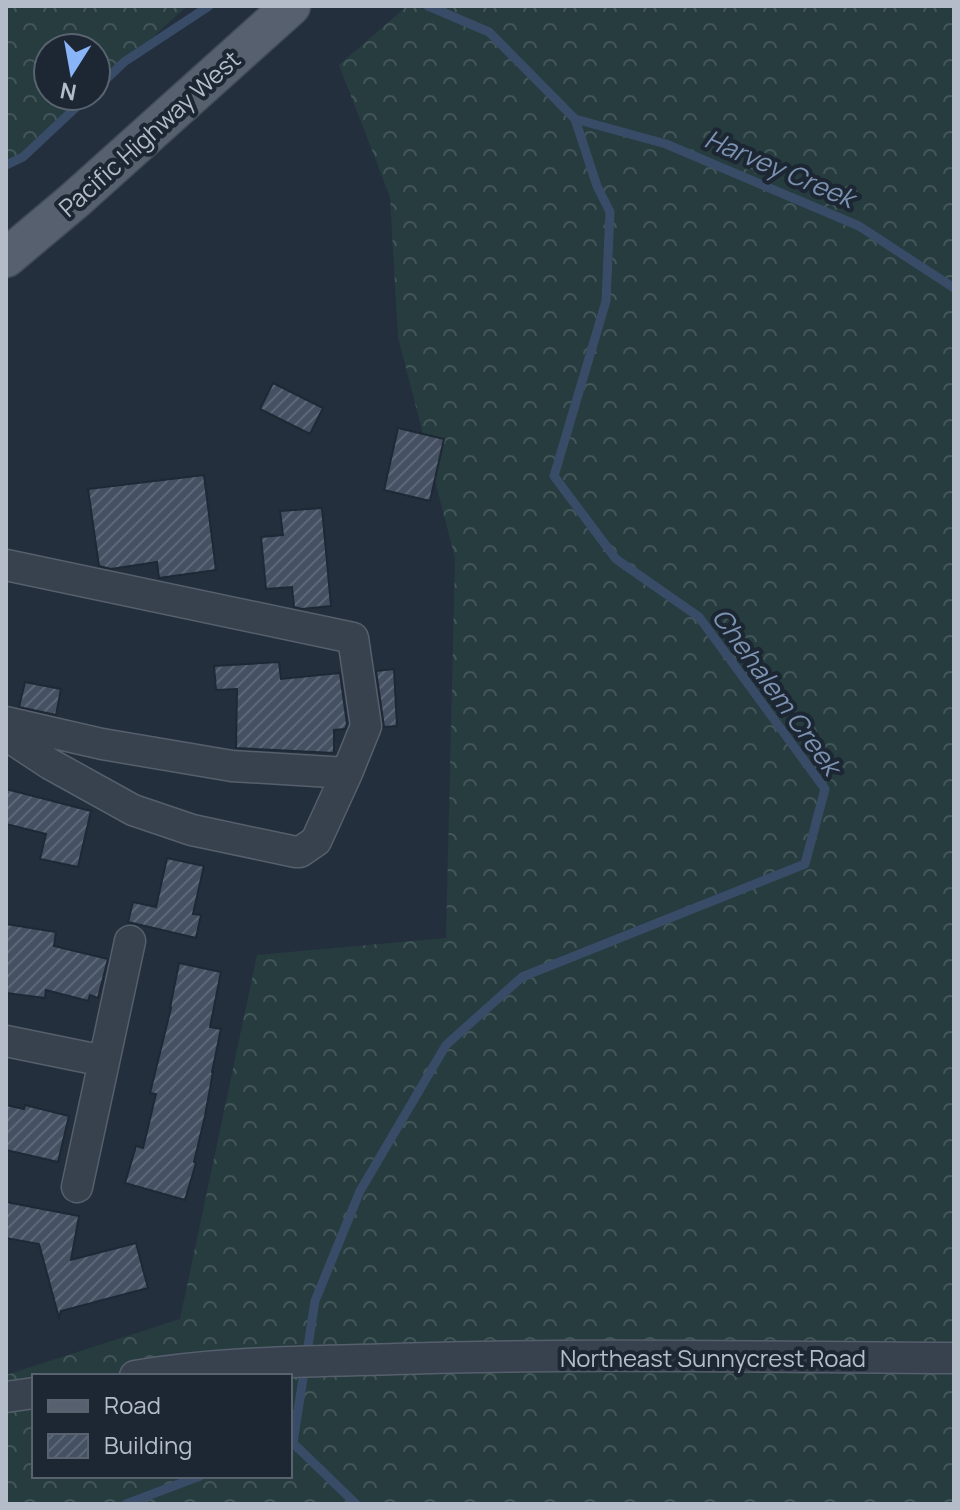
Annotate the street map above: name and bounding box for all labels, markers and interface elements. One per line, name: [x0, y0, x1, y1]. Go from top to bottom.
north arrow: [32, 32, 112, 112]
street label: Pacific Highway West: [51, 42, 247, 224]
text: N: [58, 75, 79, 108]
water label: Harvey Creek: [700, 120, 864, 217]
water label: Chehalem Creek: [704, 600, 852, 785]
street label: Northeast Sunnycrest Road: [560, 1341, 866, 1374]
legend: [32, 1374, 292, 1478]
text: Road: [104, 1388, 161, 1421]
text: Building: [104, 1428, 192, 1461]

